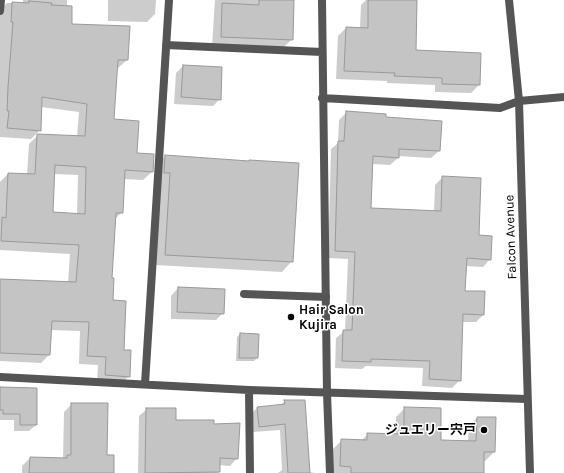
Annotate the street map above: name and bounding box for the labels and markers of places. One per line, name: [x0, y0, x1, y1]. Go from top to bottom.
place label: Hair Salon Kujira: [299, 302, 364, 333]
marker: Hair Salon Kujira: [286, 312, 296, 322]
place label: ジュエリー宍戸: [385, 422, 476, 438]
marker: ジュエリー宍戸: [479, 425, 489, 435]

